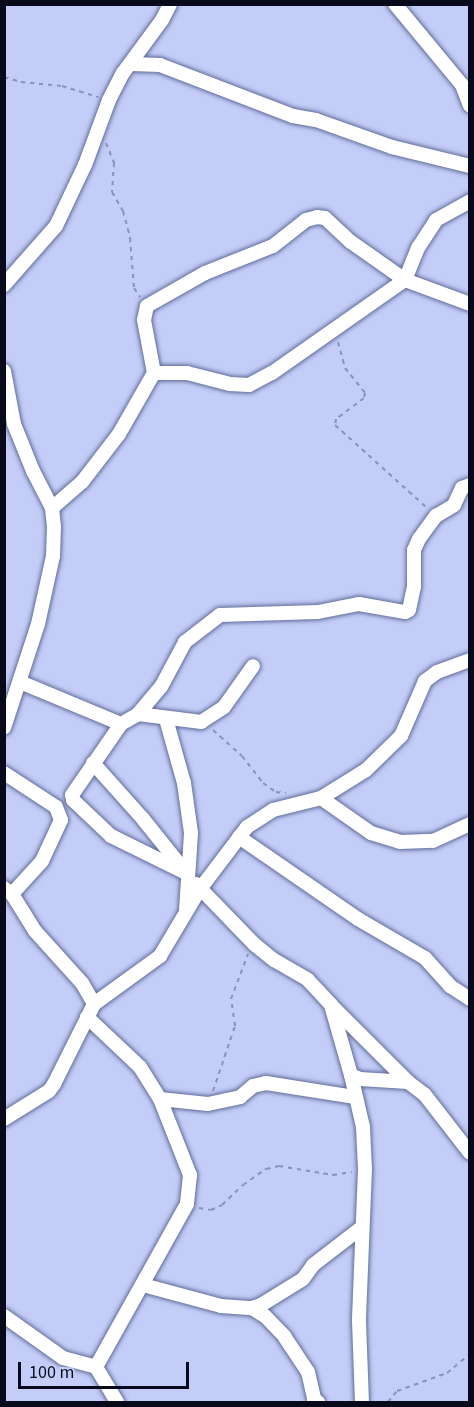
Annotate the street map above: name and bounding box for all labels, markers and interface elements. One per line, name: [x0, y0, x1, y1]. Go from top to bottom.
scale bar: [21, 1350, 192, 1388]
text: 100 m: [29, 1360, 74, 1385]

